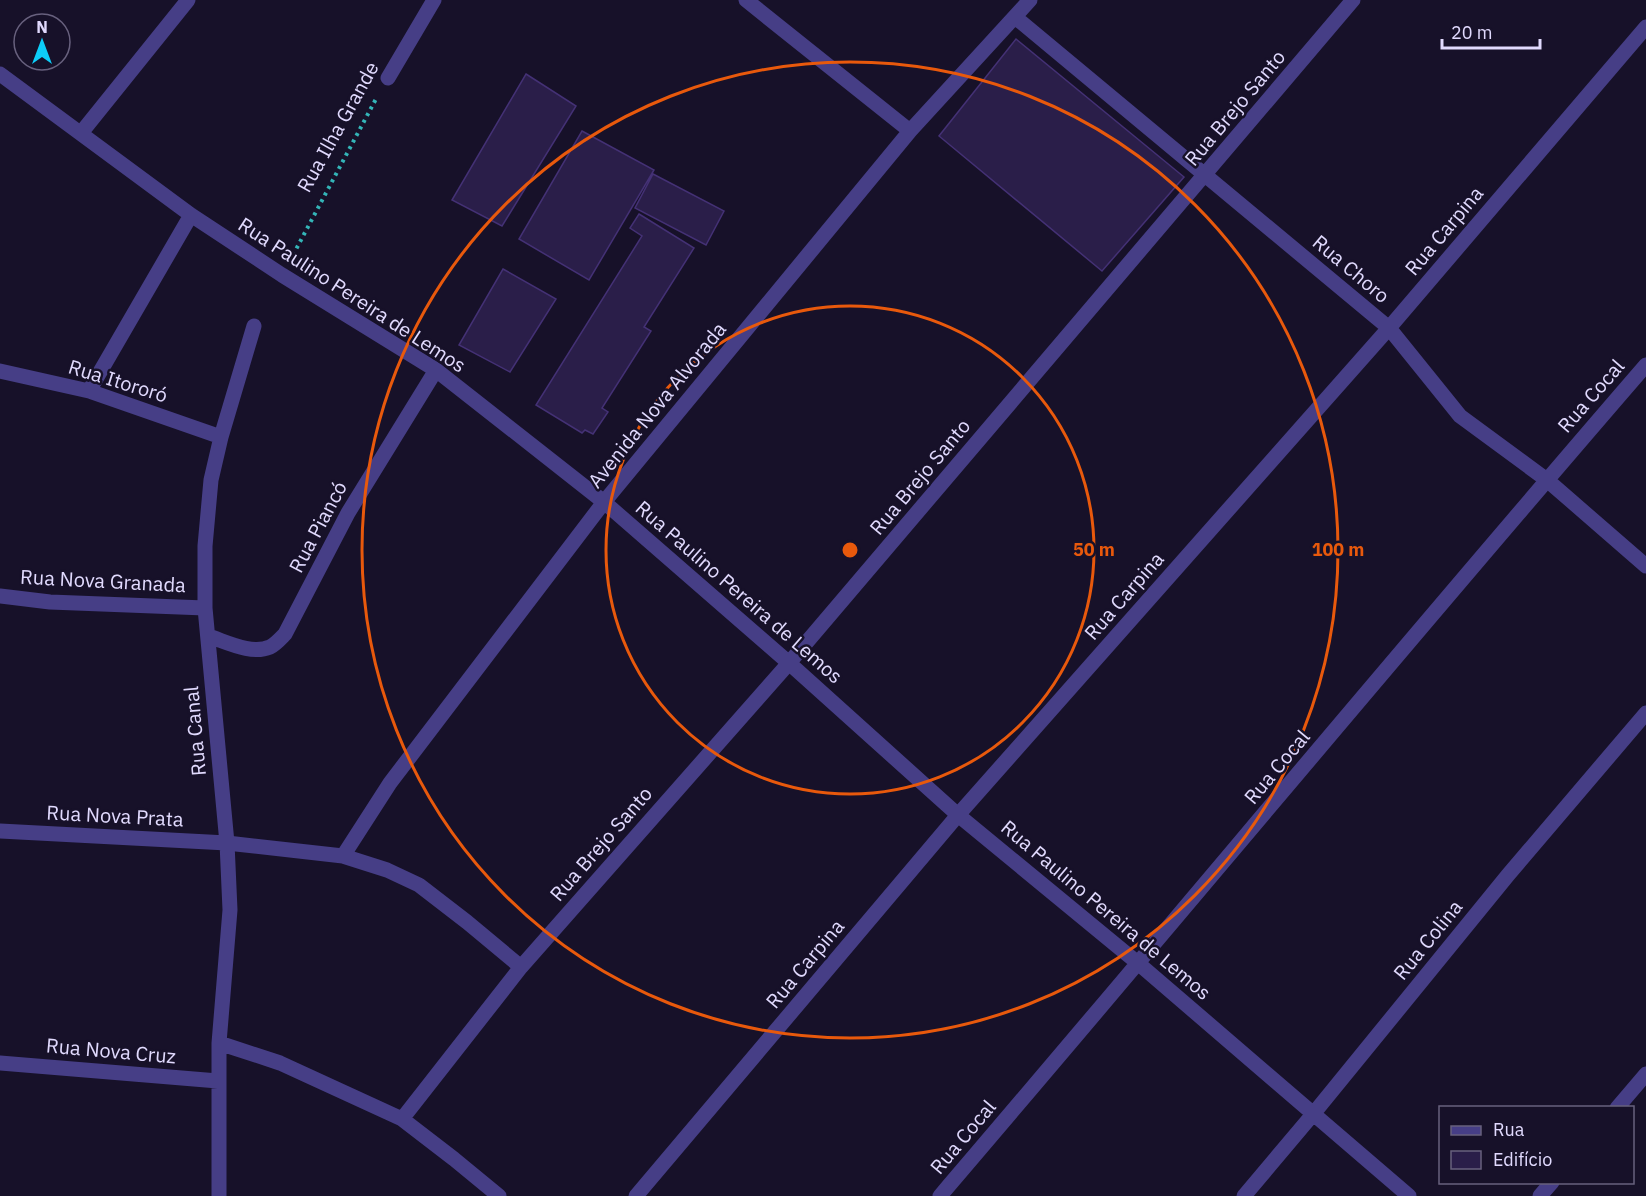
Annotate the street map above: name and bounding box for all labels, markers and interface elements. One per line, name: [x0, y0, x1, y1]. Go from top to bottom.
north arrow: [12, 12, 72, 72]
scale bar: [1442, 12, 1540, 50]
text: N: [36, 17, 48, 37]
text: 20 m: [1451, 21, 1493, 44]
street label: Rua Brejo Santo: [1178, 44, 1291, 171]
street label: Rua Ilha Grande: [290, 57, 385, 197]
street label: Rua Carpina: [1398, 180, 1489, 281]
street label: Rua Paulino Pereira de Lemos: [233, 211, 471, 378]
street label: Rua Choro: [1307, 228, 1396, 309]
street label: Avenida Nova Alvorada: [581, 316, 732, 493]
street label: Rua Itororó: [65, 353, 171, 408]
street label: Rua Cocal: [1551, 353, 1630, 438]
street label: Rua Brejo Santo: [863, 413, 976, 540]
street label: Rua Piancó: [282, 476, 353, 577]
street label: Rua Paulino Pereira de Lemos: [630, 494, 849, 689]
text: 50 m: [1073, 538, 1115, 561]
text: 100 m: [1312, 538, 1364, 561]
centre of rings: [840, 540, 860, 560]
street label: Rua Carpina: [1078, 546, 1170, 646]
street label: Rua Nova Granada: [19, 563, 187, 598]
street label: Rua Canal: [177, 685, 212, 777]
street label: Rua Cocal: [1238, 724, 1316, 810]
street label: Rua Brejo Santo: [543, 781, 658, 907]
street label: Rua Nova Prata: [46, 798, 185, 833]
street label: Rua Paulino Pereira de Lemos: [996, 814, 1217, 1006]
street label: Rua Colina: [1387, 894, 1468, 985]
street label: Rua Carpina: [759, 913, 850, 1014]
street label: Rua Nova Cruz: [45, 1031, 177, 1070]
street label: Rua Cocal: [924, 1094, 1002, 1180]
legend: [1439, 1106, 1634, 1184]
text: Rua: [1493, 1118, 1525, 1141]
text: Edifício: [1493, 1148, 1552, 1171]

